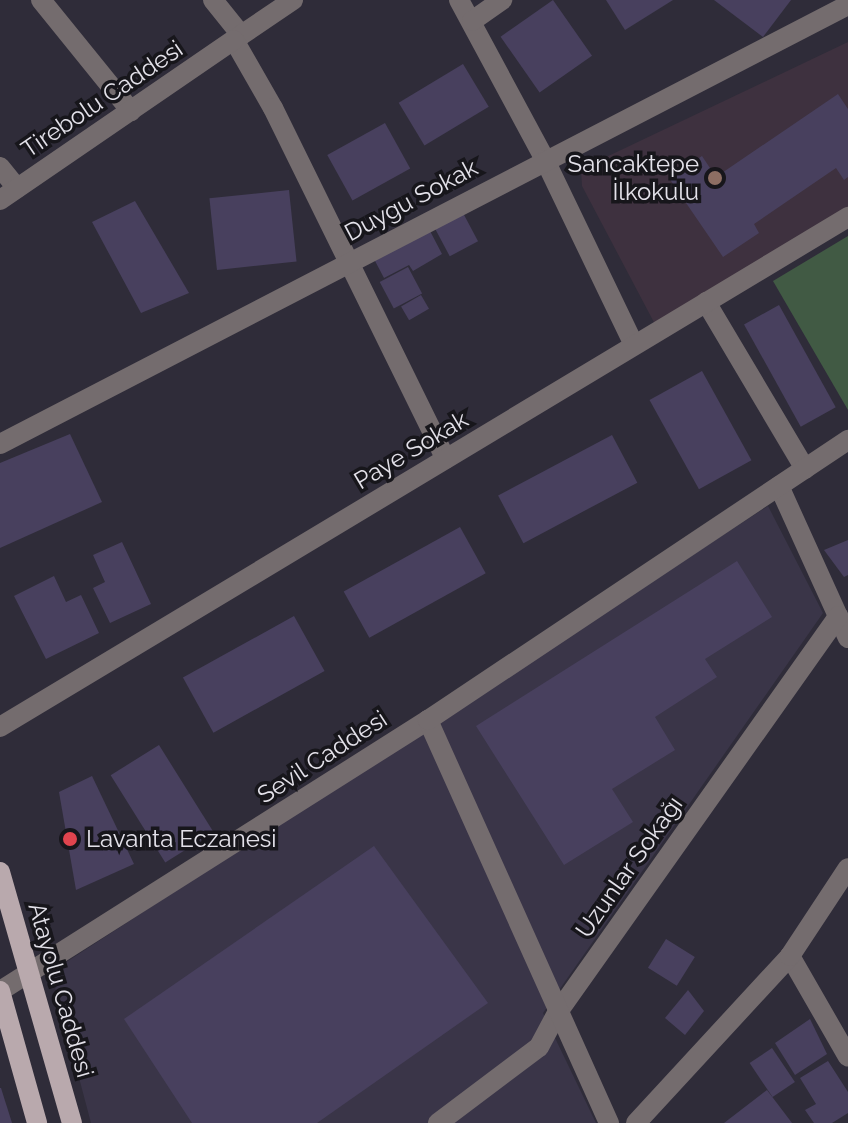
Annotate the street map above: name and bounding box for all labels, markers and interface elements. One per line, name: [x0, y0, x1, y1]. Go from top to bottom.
street label: Tirebolu Caddesi: [16, 34, 188, 164]
place label: Sancaktepe İlkokulu: [568, 150, 699, 206]
street label: Duygu Sokak: [340, 153, 482, 247]
marker: Sancaktepe İlkokulu: [706, 169, 724, 187]
street label: Paye Sokak: [349, 405, 473, 495]
street label: Sevil Caddesi: [252, 704, 392, 810]
street label: Uzunlar Sokağı: [569, 790, 689, 944]
place label: Lavanta Eczanesi: [86, 825, 277, 853]
marker: Lavanta Eczanesi: [61, 830, 79, 848]
street label: Atayolu Caddesi: [22, 899, 100, 1081]

